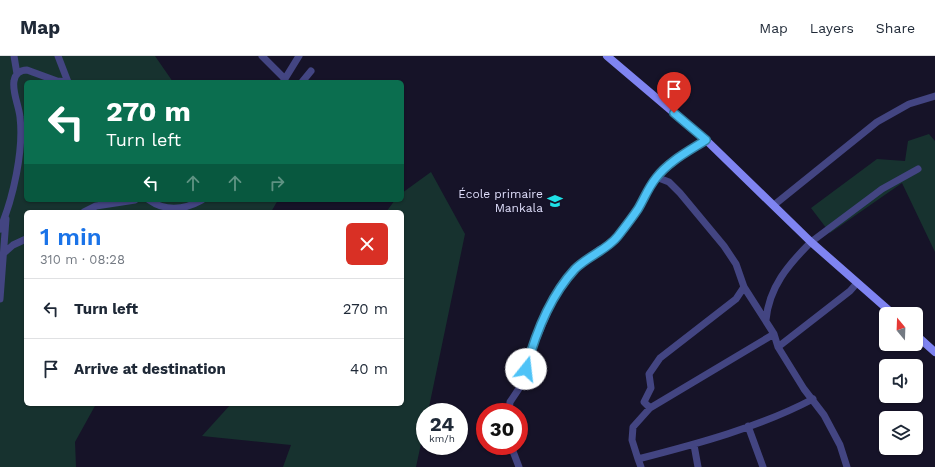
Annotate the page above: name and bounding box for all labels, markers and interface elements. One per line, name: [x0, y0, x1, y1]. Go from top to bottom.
text: Map: [20, 16, 60, 39]
text: Map: [759, 20, 788, 36]
text: Layers: [810, 20, 854, 36]
text: Share: [876, 20, 915, 36]
pin: [657, 72, 691, 113]
icon: arrive: [663, 78, 685, 100]
text: 270 m: [106, 95, 191, 128]
icon: left: [40, 96, 92, 148]
text: Turn left: [106, 129, 181, 150]
icon: left: [140, 172, 162, 194]
icon: ahead: [182, 172, 204, 194]
icon: ahead: [224, 172, 246, 194]
icon: right: [266, 172, 288, 194]
place label: École primaire Mankala: [458, 187, 543, 215]
school or university icon: École primaire Mankala: [546, 192, 564, 210]
text: 1 min: [40, 223, 102, 251]
button: close: [346, 223, 388, 265]
text: 310 m · 08:28: [40, 252, 125, 267]
icon: left: [40, 298, 62, 320]
text: Turn left: [74, 300, 138, 318]
text: 270 m: [343, 300, 388, 318]
north arrow: [879, 307, 923, 351]
map controls: [879, 307, 923, 455]
position arrow: [505, 348, 547, 390]
icon: arrive: [40, 358, 62, 380]
button: sound: [879, 359, 923, 403]
text: Arrive at destination: [74, 360, 226, 378]
text: 40 m: [350, 360, 388, 378]
speed limit sign: 30: [476, 403, 528, 455]
button: layers: [879, 411, 923, 455]
text: 24: [430, 412, 454, 436]
text: km/h: [429, 433, 455, 444]

